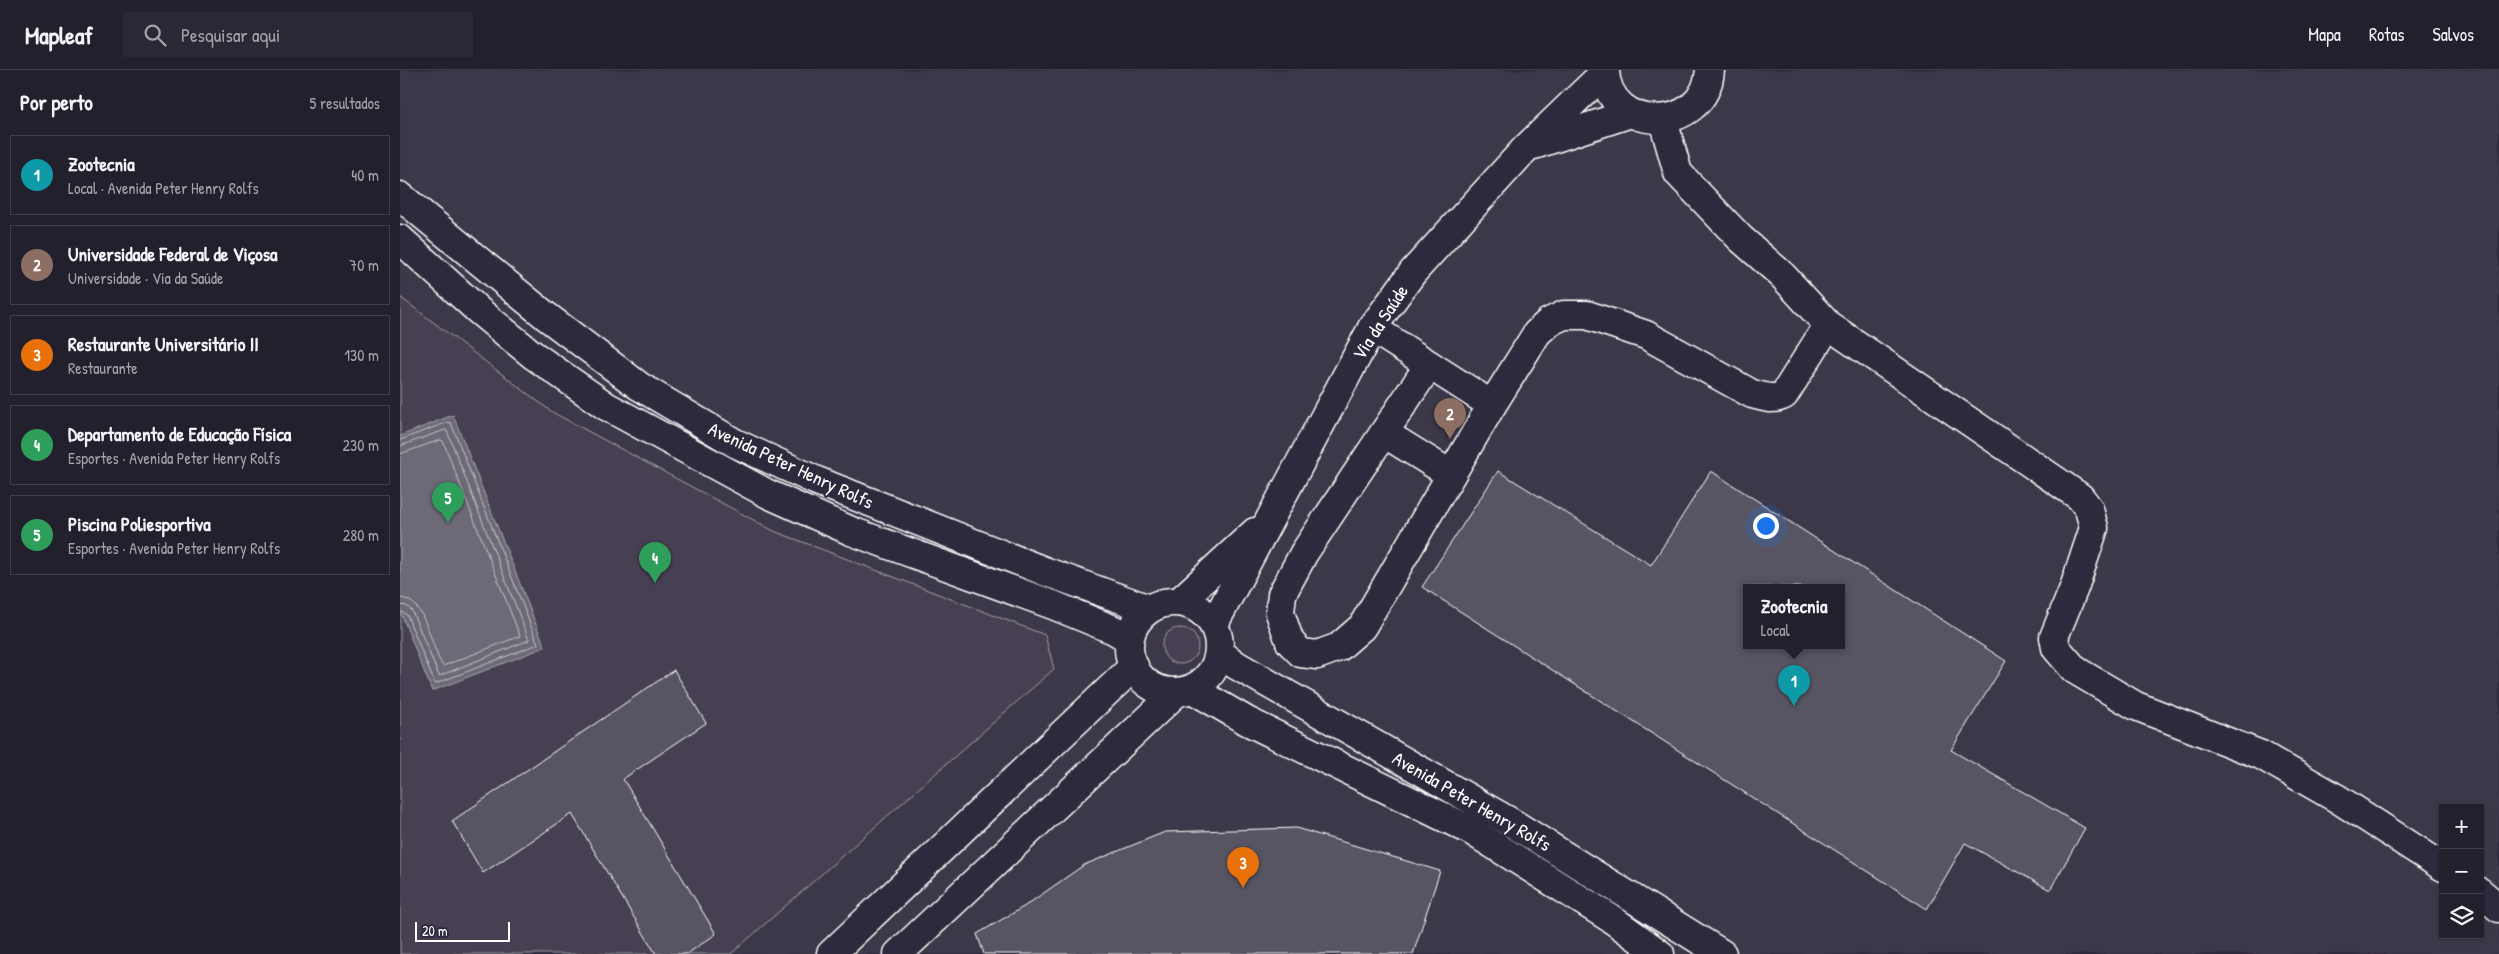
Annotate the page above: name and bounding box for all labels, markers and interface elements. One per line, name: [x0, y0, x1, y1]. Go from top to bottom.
search box: [123, 12, 473, 57]
text: Mapleaf: [25, 19, 93, 51]
icon: search: [141, 21, 169, 49]
text: Pesquisar aqui: [181, 22, 280, 48]
text: Mapa: [2308, 22, 2341, 47]
text: Rotas: [2369, 22, 2405, 47]
text: Salvos: [2433, 22, 2474, 47]
text: Por perto: [20, 88, 93, 117]
text: 5 resultados: [310, 92, 380, 114]
text: Zootecnia: [68, 151, 135, 177]
text: 1: [34, 164, 40, 186]
text: 40 m: [351, 164, 379, 186]
text: Local · Avenida Peter Henry Rolfs: [68, 177, 259, 199]
text: Universidade Federal de Viçosa: [68, 241, 277, 267]
text: 2: [33, 254, 41, 276]
text: 70 m: [349, 254, 379, 276]
text: Universidade · Via da Saúde: [68, 267, 223, 289]
street label: Via da Saúde: [1346, 279, 1414, 365]
text: Restaurante Universitário II: [68, 331, 259, 357]
text: 3: [33, 344, 41, 366]
text: 130 m: [344, 344, 379, 366]
text: Restaurante: [68, 357, 138, 379]
pin: 2: [1434, 398, 1466, 439]
street label: Avenida Peter Henry Rolfs: [704, 415, 878, 515]
text: Departamento de Educação Física: [68, 421, 291, 447]
text: 4: [34, 434, 40, 456]
text: 230 m: [343, 434, 379, 456]
text: Esportes · Avenida Peter Henry Rolfs: [68, 447, 280, 469]
pin: 5: [432, 482, 464, 523]
text: Piscina Poliesportiva: [68, 511, 211, 537]
your location: [1753, 513, 1779, 539]
text: 5: [34, 524, 40, 546]
text: 280 m: [343, 524, 379, 546]
text: Esportes · Avenida Peter Henry Rolfs: [68, 537, 280, 559]
pin: 4: [639, 542, 671, 583]
popup: [1743, 584, 1845, 649]
text: Zootecnia: [1761, 593, 1827, 619]
text: Local: [1761, 619, 1790, 641]
pin: 1: [1778, 665, 1810, 706]
street label: Avenida Peter Henry Rolfs: [1388, 745, 1556, 857]
map controls: [2439, 804, 2484, 939]
button: +: [2439, 804, 2484, 849]
pin: 3: [1227, 847, 1259, 888]
button: −: [2439, 849, 2484, 894]
button: layers: [2439, 894, 2484, 939]
scale bar: [415, 919, 510, 942]
text: 20 m: [422, 921, 448, 940]

